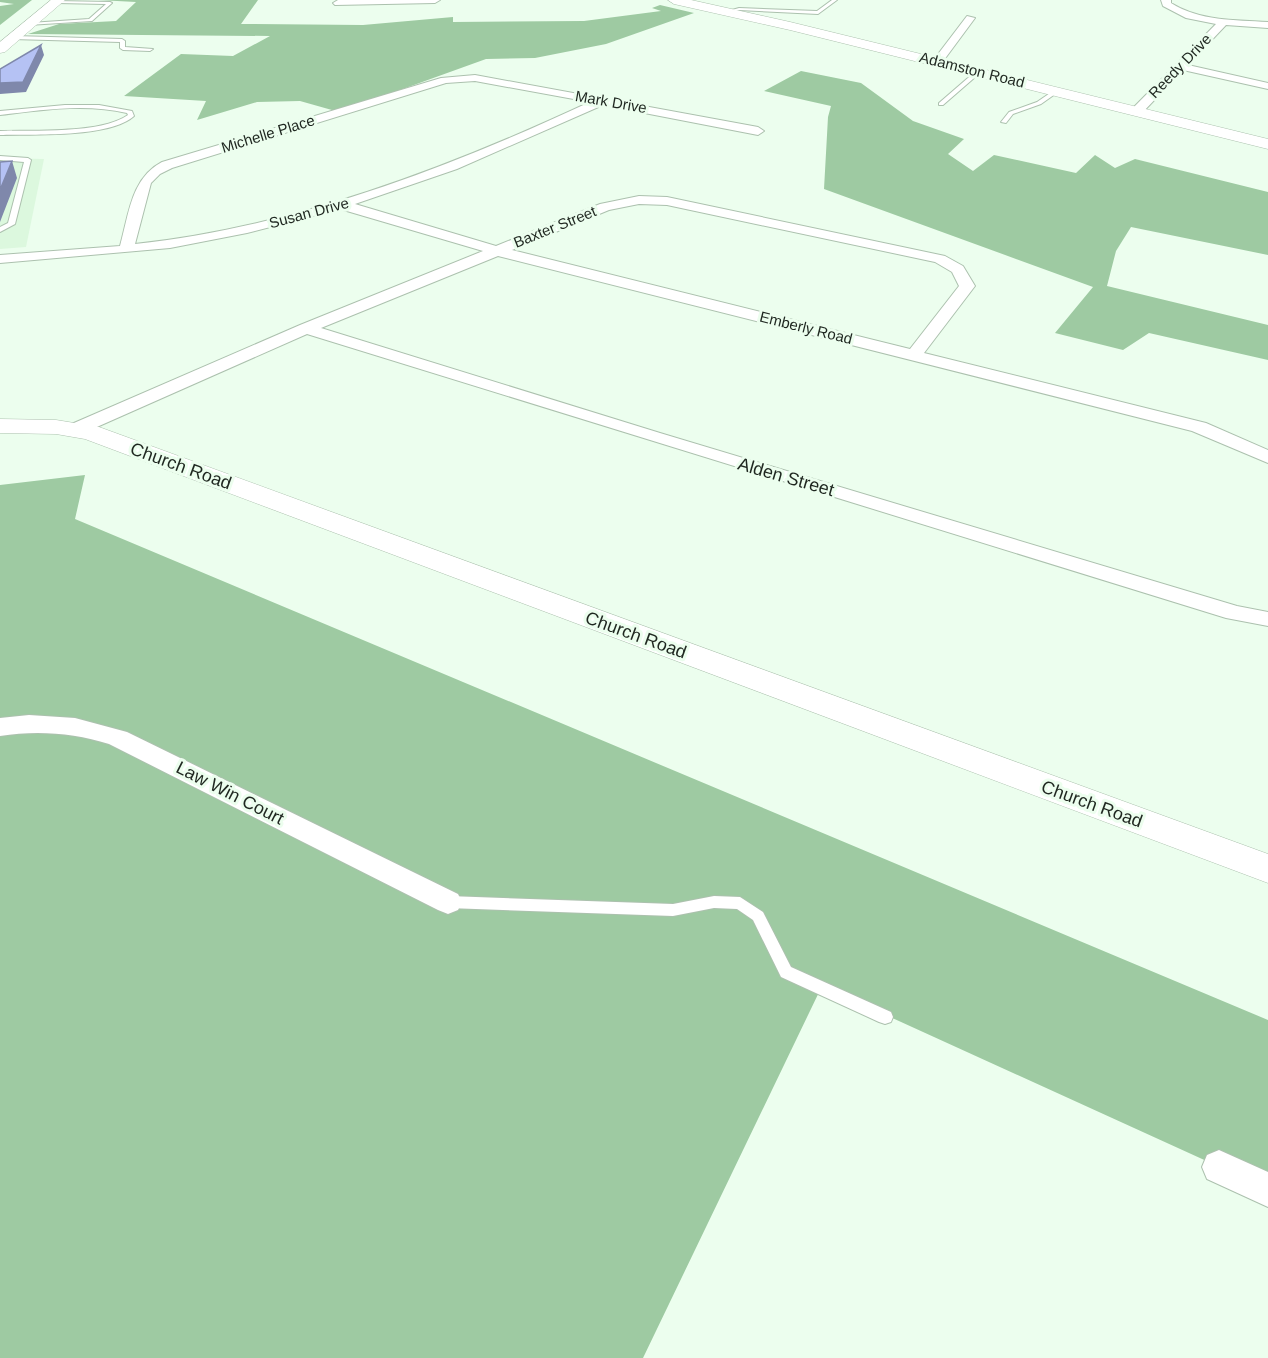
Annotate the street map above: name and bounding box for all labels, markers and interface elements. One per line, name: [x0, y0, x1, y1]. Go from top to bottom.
street label: Reedy Drive: [1145, 30, 1214, 101]
street label: Adamston Road: [918, 48, 1026, 91]
street label: Mark Drive: [574, 87, 648, 116]
street label: Michelle Place: [219, 111, 317, 156]
street label: Susan Drive: [267, 194, 351, 231]
street label: Baxter Street: [511, 202, 599, 251]
street label: Emberly Road: [758, 308, 854, 347]
street label: Church Road: [128, 438, 234, 494]
street label: Alden Street: [736, 454, 836, 500]
street label: Church Road: [583, 607, 689, 663]
street label: Law Win Court: [173, 757, 287, 829]
street label: Church Road: [1039, 776, 1145, 832]

